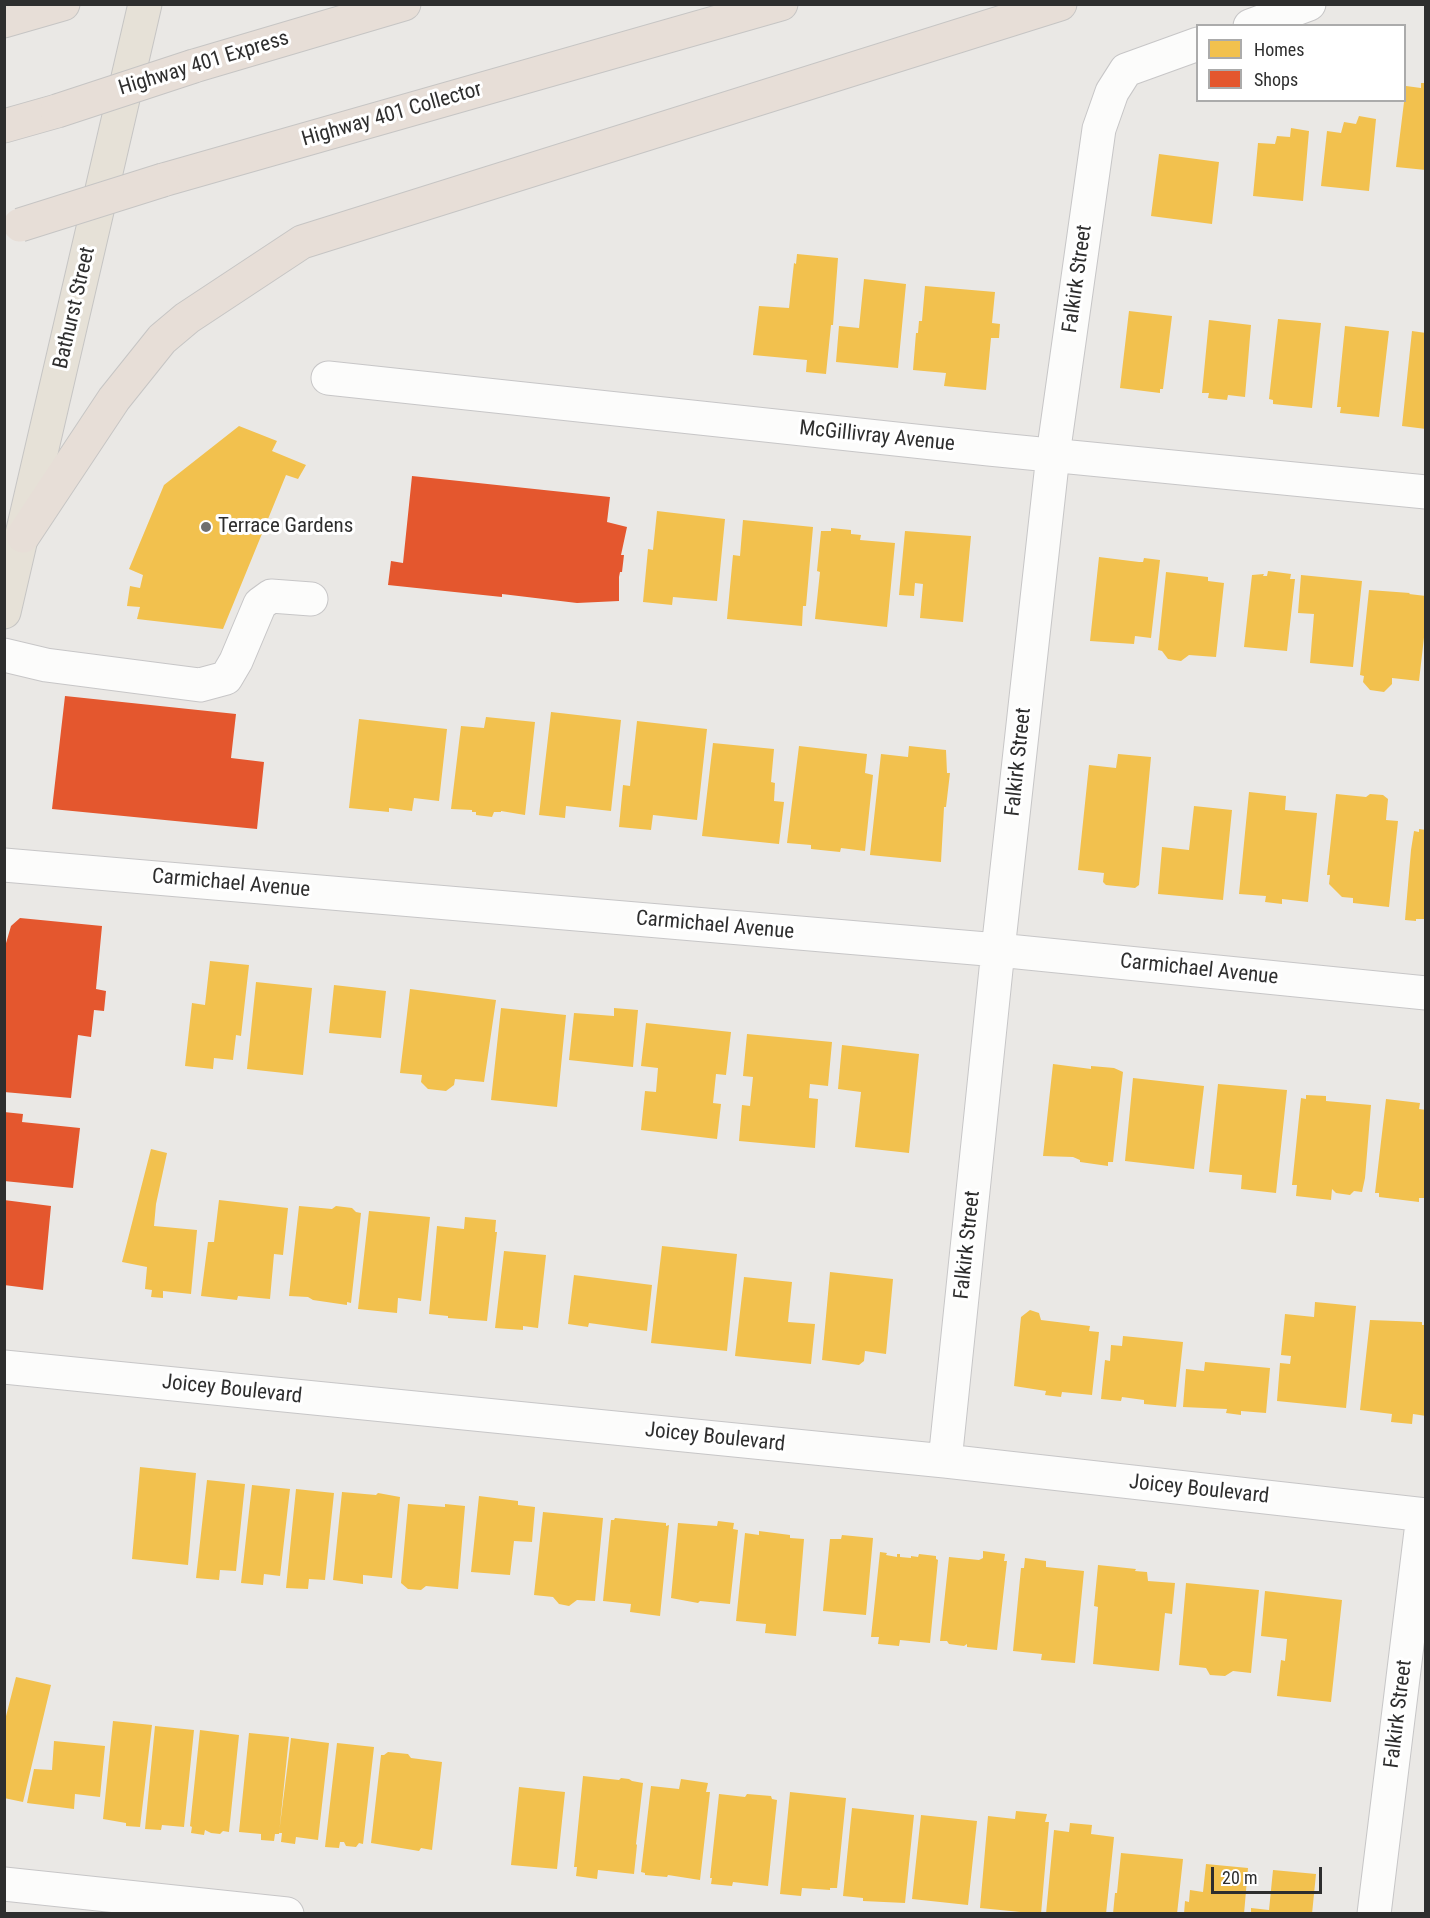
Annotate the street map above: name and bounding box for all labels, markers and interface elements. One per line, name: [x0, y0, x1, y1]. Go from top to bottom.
legend: [1196, 24, 1406, 102]
street label: Highway 401 Express: [116, 26, 292, 102]
text: Homes: [1254, 39, 1304, 60]
text: Shops: [1254, 69, 1298, 90]
street label: Highway 401 Collector: [299, 77, 485, 153]
street label: Falkirk Street: [1058, 223, 1098, 335]
street label: Bathurst Street: [49, 245, 101, 371]
street label: McGillivray Avenue: [798, 416, 956, 458]
place label: Terrace Gardens: [218, 514, 353, 540]
marker: Terrace Gardens: [199, 520, 213, 534]
street label: Falkirk Street: [1001, 707, 1037, 817]
street label: Carmichael Avenue: [151, 865, 311, 903]
street label: Carmichael Avenue: [635, 907, 795, 945]
street label: Carmichael Avenue: [1119, 949, 1279, 991]
street label: Falkirk Street: [950, 1190, 986, 1300]
street label: Joicey Boulevard: [161, 1370, 303, 1410]
street label: Joicey Boulevard: [644, 1418, 786, 1458]
street label: Joicey Boulevard: [1128, 1470, 1270, 1510]
street label: Falkirk Street: [1380, 1658, 1418, 1770]
scale bar: [1214, 1855, 1325, 1893]
text: 20 m: [1222, 1867, 1257, 1888]

